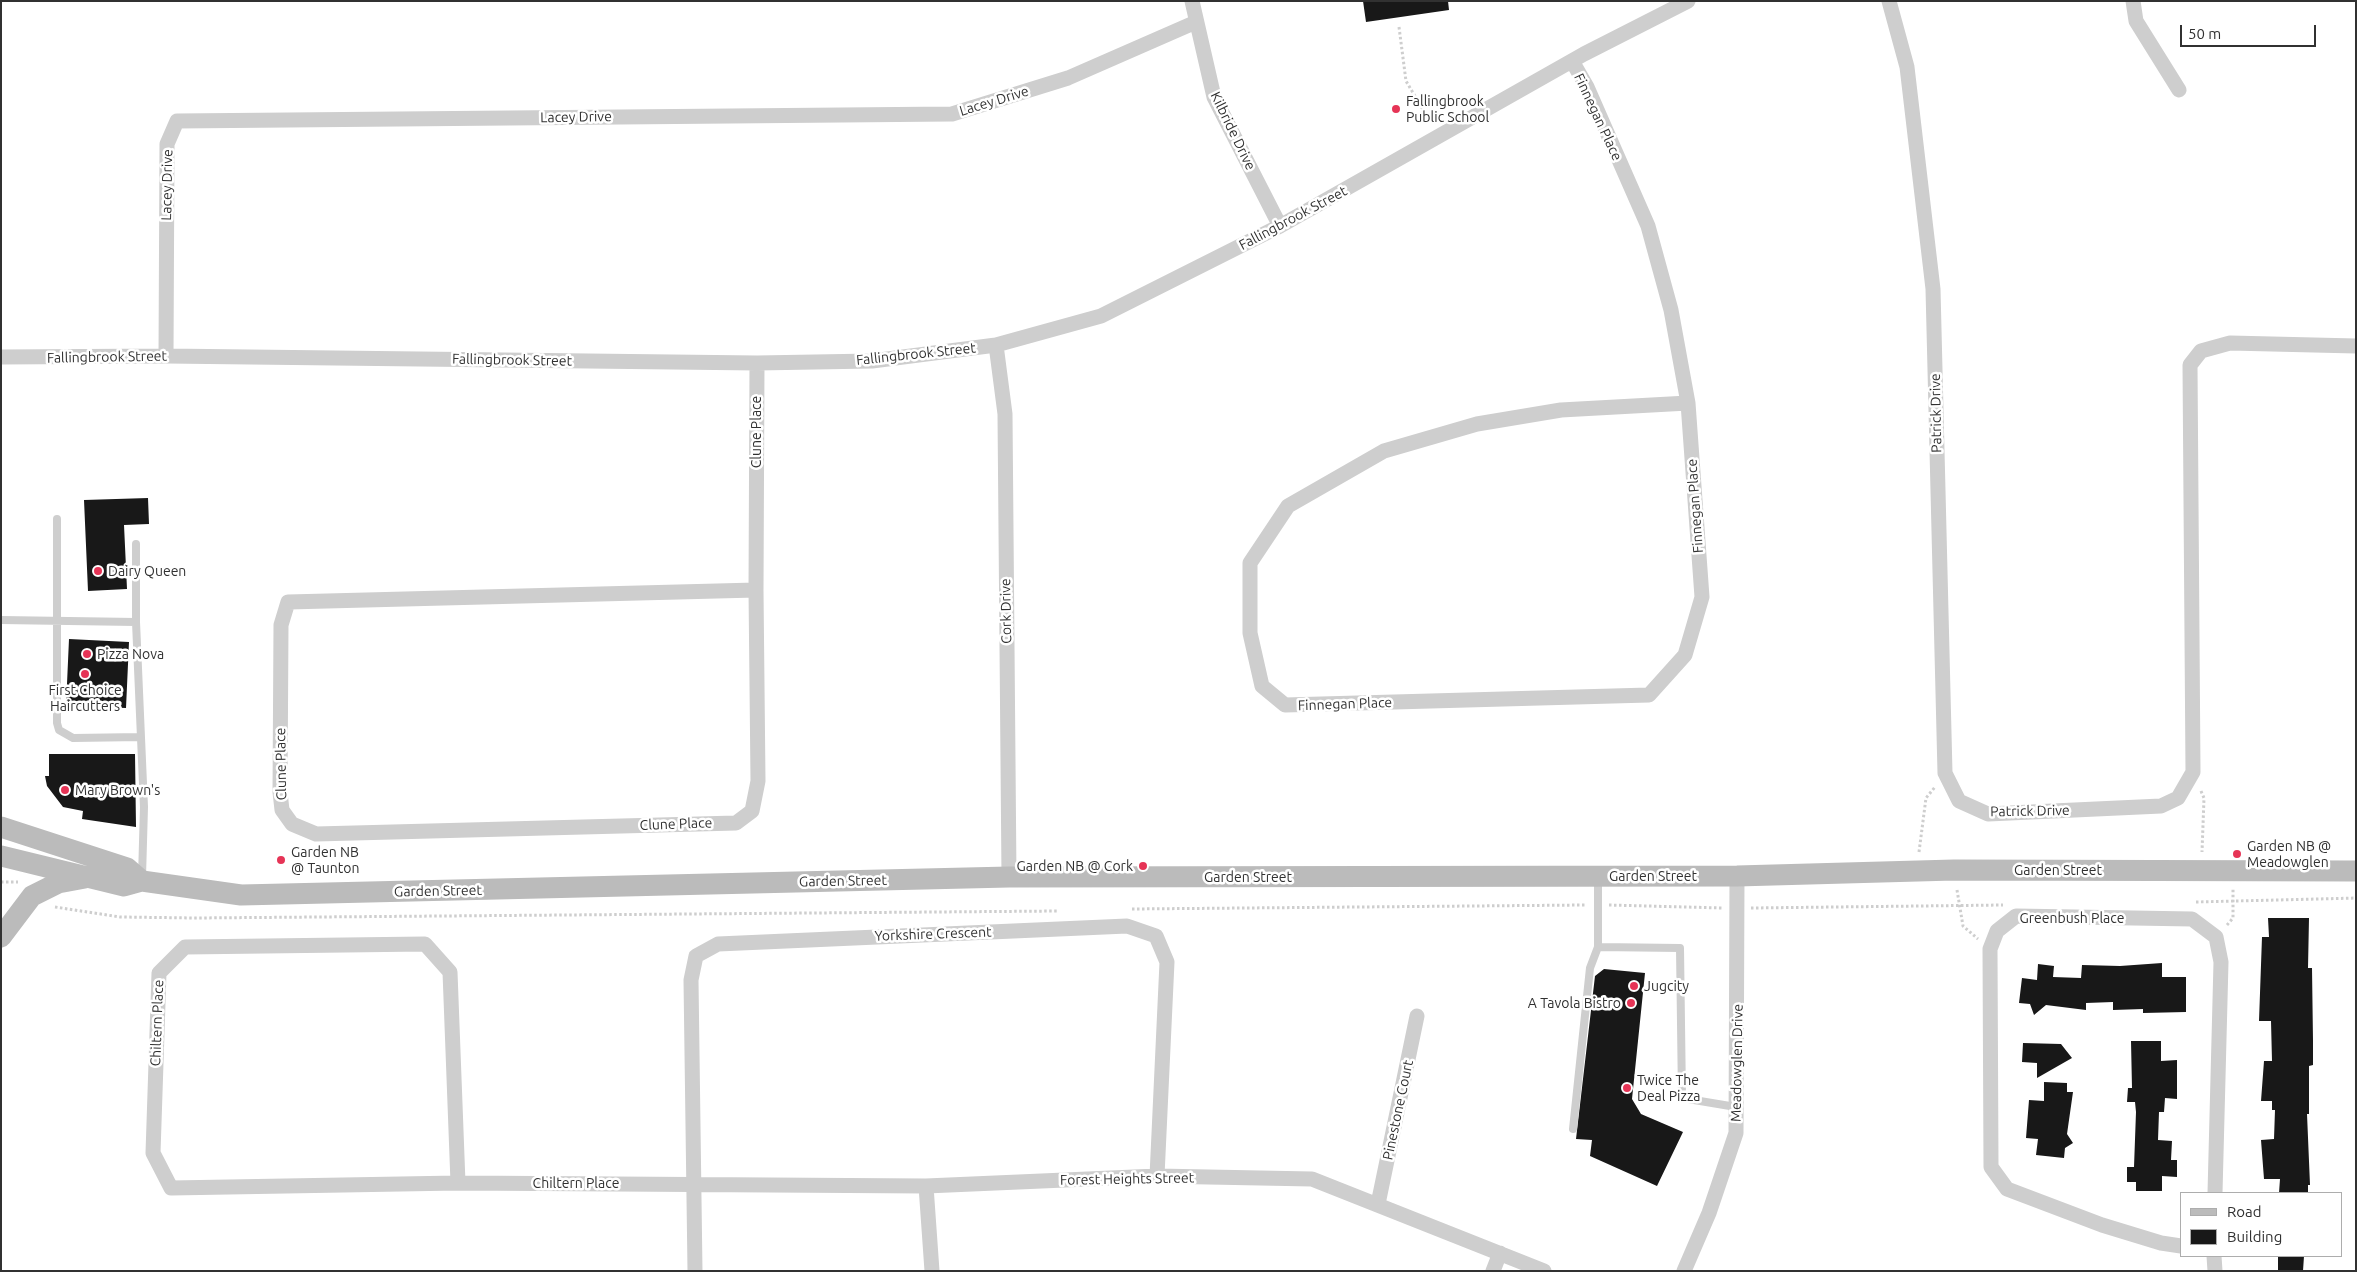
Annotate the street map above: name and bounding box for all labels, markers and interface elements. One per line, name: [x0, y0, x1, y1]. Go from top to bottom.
scale bar: [2182, 15, 2318, 47]
text: 50 m: [2188, 25, 2221, 42]
street label: Finnegan Place: [1570, 71, 1626, 163]
street label: Lacey Drive: [957, 83, 1031, 119]
street label: Kilbride Drive: [1207, 89, 1259, 173]
place label: Fallingbrook Public School: [1406, 93, 1489, 125]
marker: Fallingbrook Public School: [1390, 103, 1402, 115]
street label: Lacey Drive: [540, 108, 612, 126]
street label: Lacey Drive: [158, 149, 176, 221]
street label: Fallingbrook Street: [1236, 182, 1350, 254]
street label: Fallingbrook Street: [855, 339, 977, 369]
street label: Fallingbrook Street: [47, 348, 167, 366]
street label: Fallingbrook Street: [452, 351, 572, 369]
street label: Patrick Drive: [1927, 373, 1945, 453]
street label: Clune Place: [748, 396, 764, 468]
street label: Finnegan Place: [1683, 458, 1707, 554]
place label: Dairy Queen: [108, 563, 186, 579]
marker: Dairy Queen: [92, 565, 104, 577]
street label: Cork Drive: [997, 578, 1015, 644]
place label: Pizza Nova: [97, 646, 164, 662]
marker: Pizza Nova: [81, 648, 93, 660]
marker: First Choice Haircutters: [79, 668, 91, 680]
place label: First Choice Haircutters: [48, 682, 122, 714]
street label: Finnegan Place: [1298, 694, 1392, 714]
street label: Clune Place: [272, 728, 290, 800]
place label: Mary Brown's: [75, 782, 160, 798]
marker: Mary Brown's: [59, 784, 71, 796]
street label: Patrick Drive: [1990, 802, 2070, 820]
street label: Clune Place: [639, 814, 713, 834]
place label: Garden NB @ Meadowglen: [2247, 838, 2331, 870]
place label: Garden NB @ Taunton: [291, 844, 360, 876]
marker: Garden NB @ Meadowglen: [2231, 848, 2243, 860]
marker: Garden NB @ Taunton: [275, 854, 287, 866]
place label: Garden NB @ Cork: [1016, 858, 1133, 874]
marker: Garden NB @ Cork: [1137, 860, 1149, 872]
street label: Garden Street: [2014, 862, 2102, 878]
street label: Garden Street: [1609, 868, 1697, 884]
street label: Garden Street: [1204, 869, 1292, 885]
street label: Garden Street: [799, 872, 887, 890]
street label: Garden Street: [394, 882, 482, 900]
street label: Greenbush Place: [2020, 910, 2124, 926]
street label: Yorkshire Crescent: [874, 924, 992, 944]
place label: Jugcity: [1644, 978, 1689, 994]
street label: Chiltern Place: [147, 979, 167, 1067]
marker: Jugcity: [1628, 980, 1640, 992]
place label: A Tavola Bistro: [1528, 995, 1621, 1011]
marker: A Tavola Bistro: [1625, 997, 1637, 1009]
street label: Meadowglen Drive: [1728, 1004, 1746, 1122]
street label: Pinestone Court: [1379, 1059, 1417, 1161]
place label: Twice The Deal Pizza: [1637, 1072, 1701, 1104]
marker: Twice The Deal Pizza: [1621, 1082, 1633, 1094]
street label: Forest Heights Street: [1060, 1169, 1194, 1189]
street label: Chiltern Place: [533, 1175, 619, 1191]
legend: [2180, 1192, 2342, 1257]
text: Road: [2227, 1203, 2262, 1220]
text: Building: [2227, 1228, 2282, 1245]

